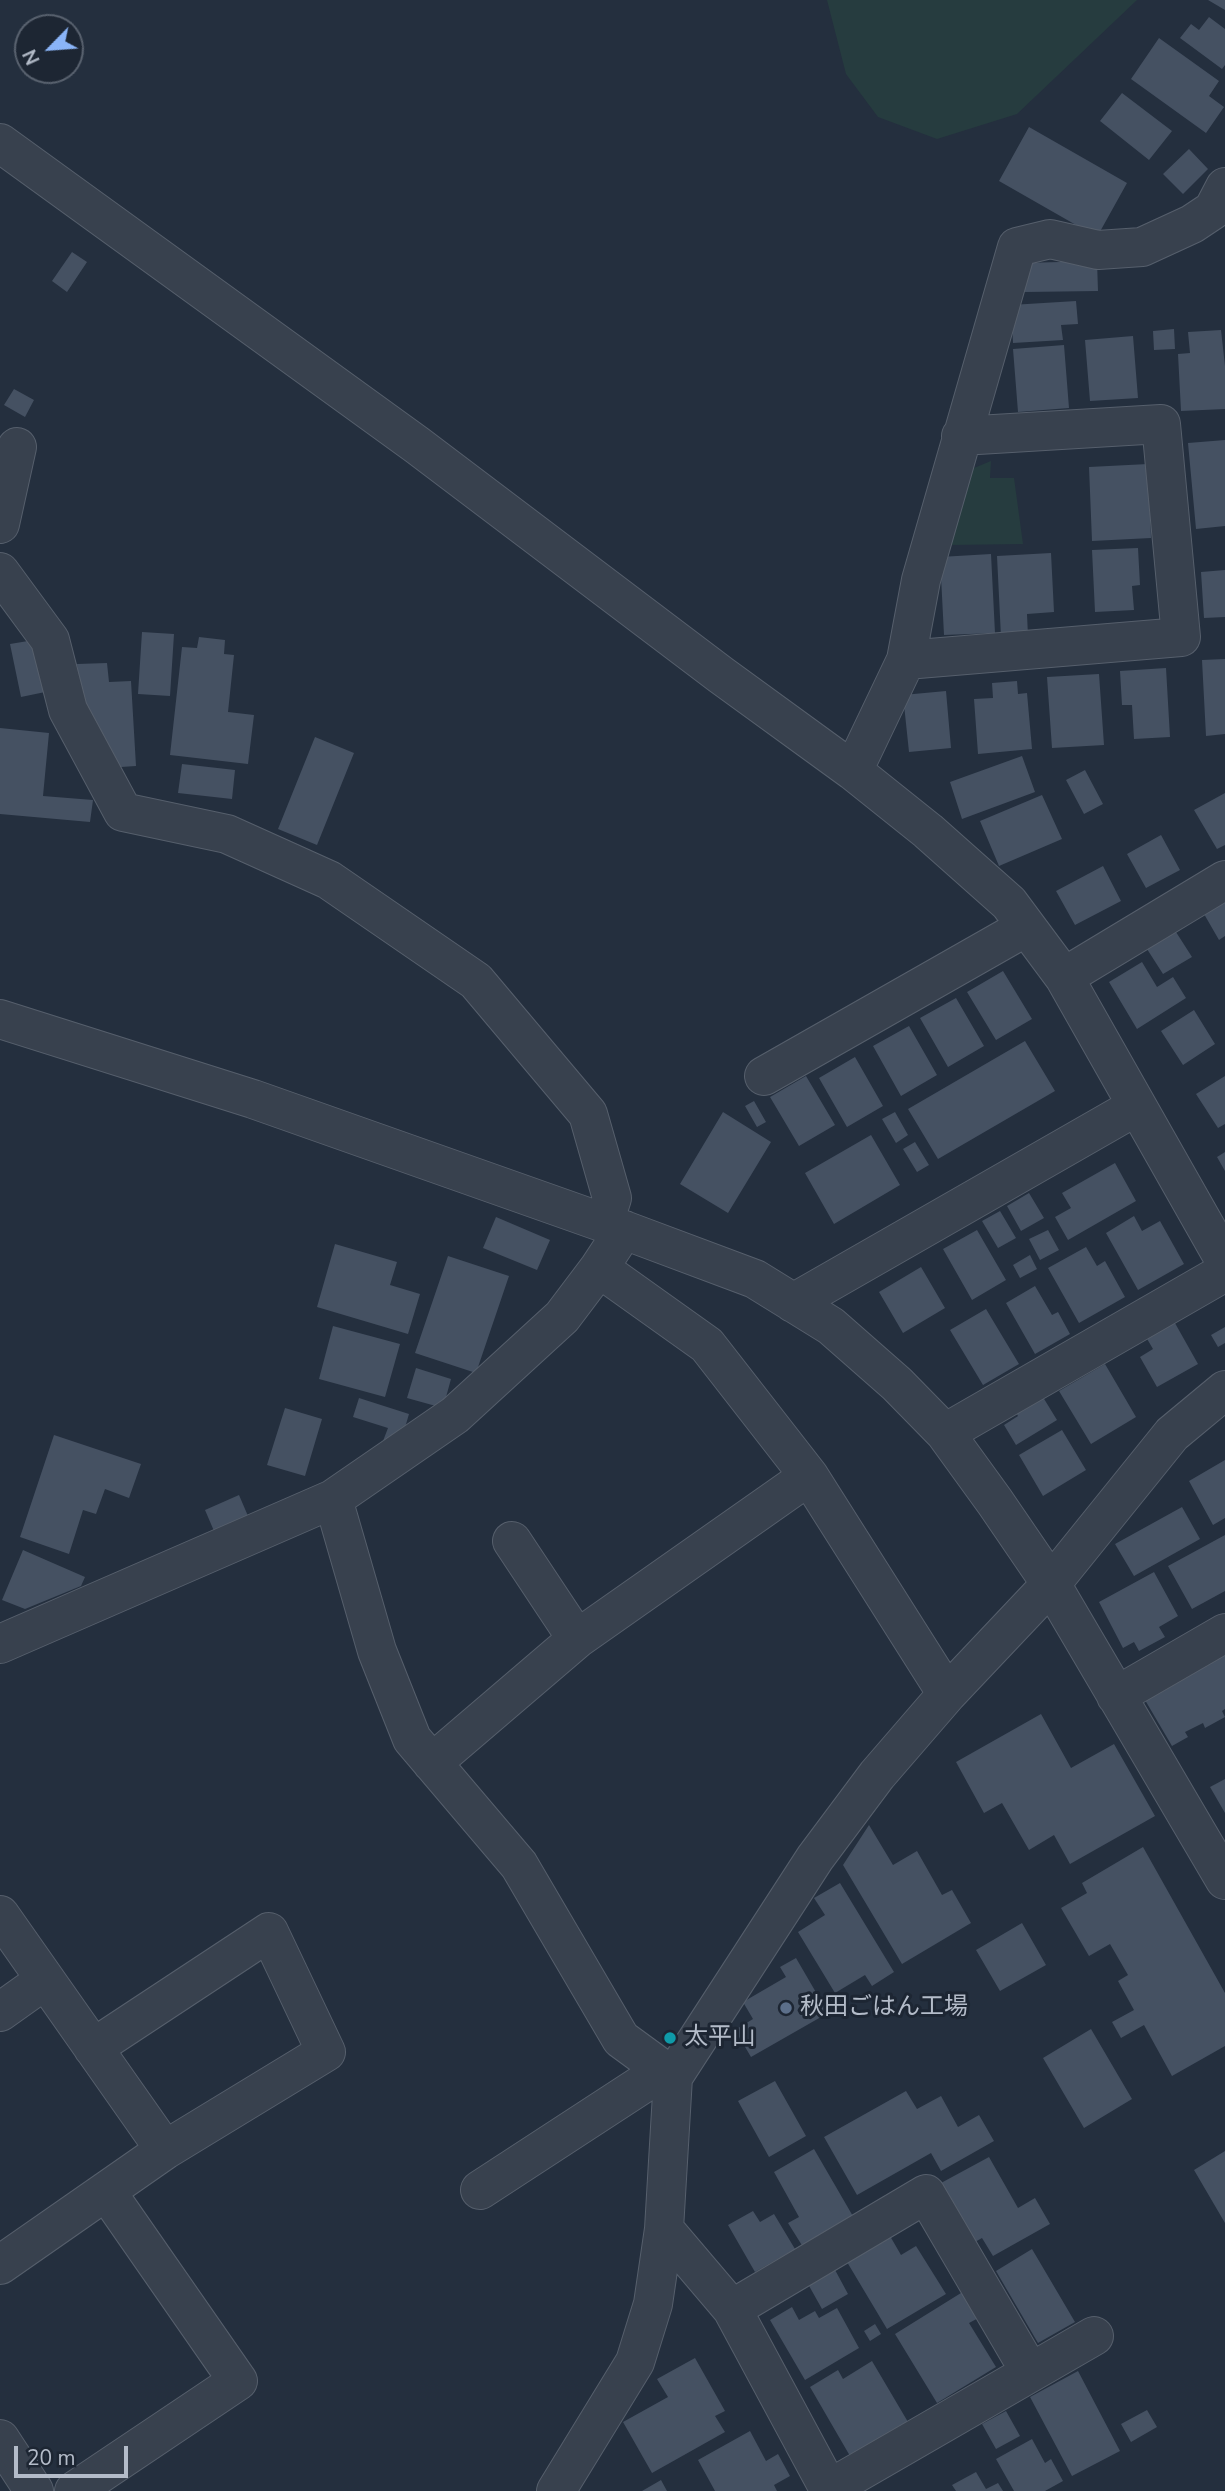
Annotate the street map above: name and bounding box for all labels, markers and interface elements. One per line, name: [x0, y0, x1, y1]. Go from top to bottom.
north arrow: [14, 14, 84, 84]
text: N: [17, 45, 47, 69]
place label: 秋田ごはん工場: [800, 1994, 968, 2022]
marker: 秋田ごはん工場: [778, 2000, 794, 2016]
place label: 太平山: [684, 2024, 756, 2052]
marker: 太平山: [662, 2030, 678, 2046]
scale bar: [18, 2432, 131, 2476]
text: 20 m: [27, 2444, 76, 2472]

